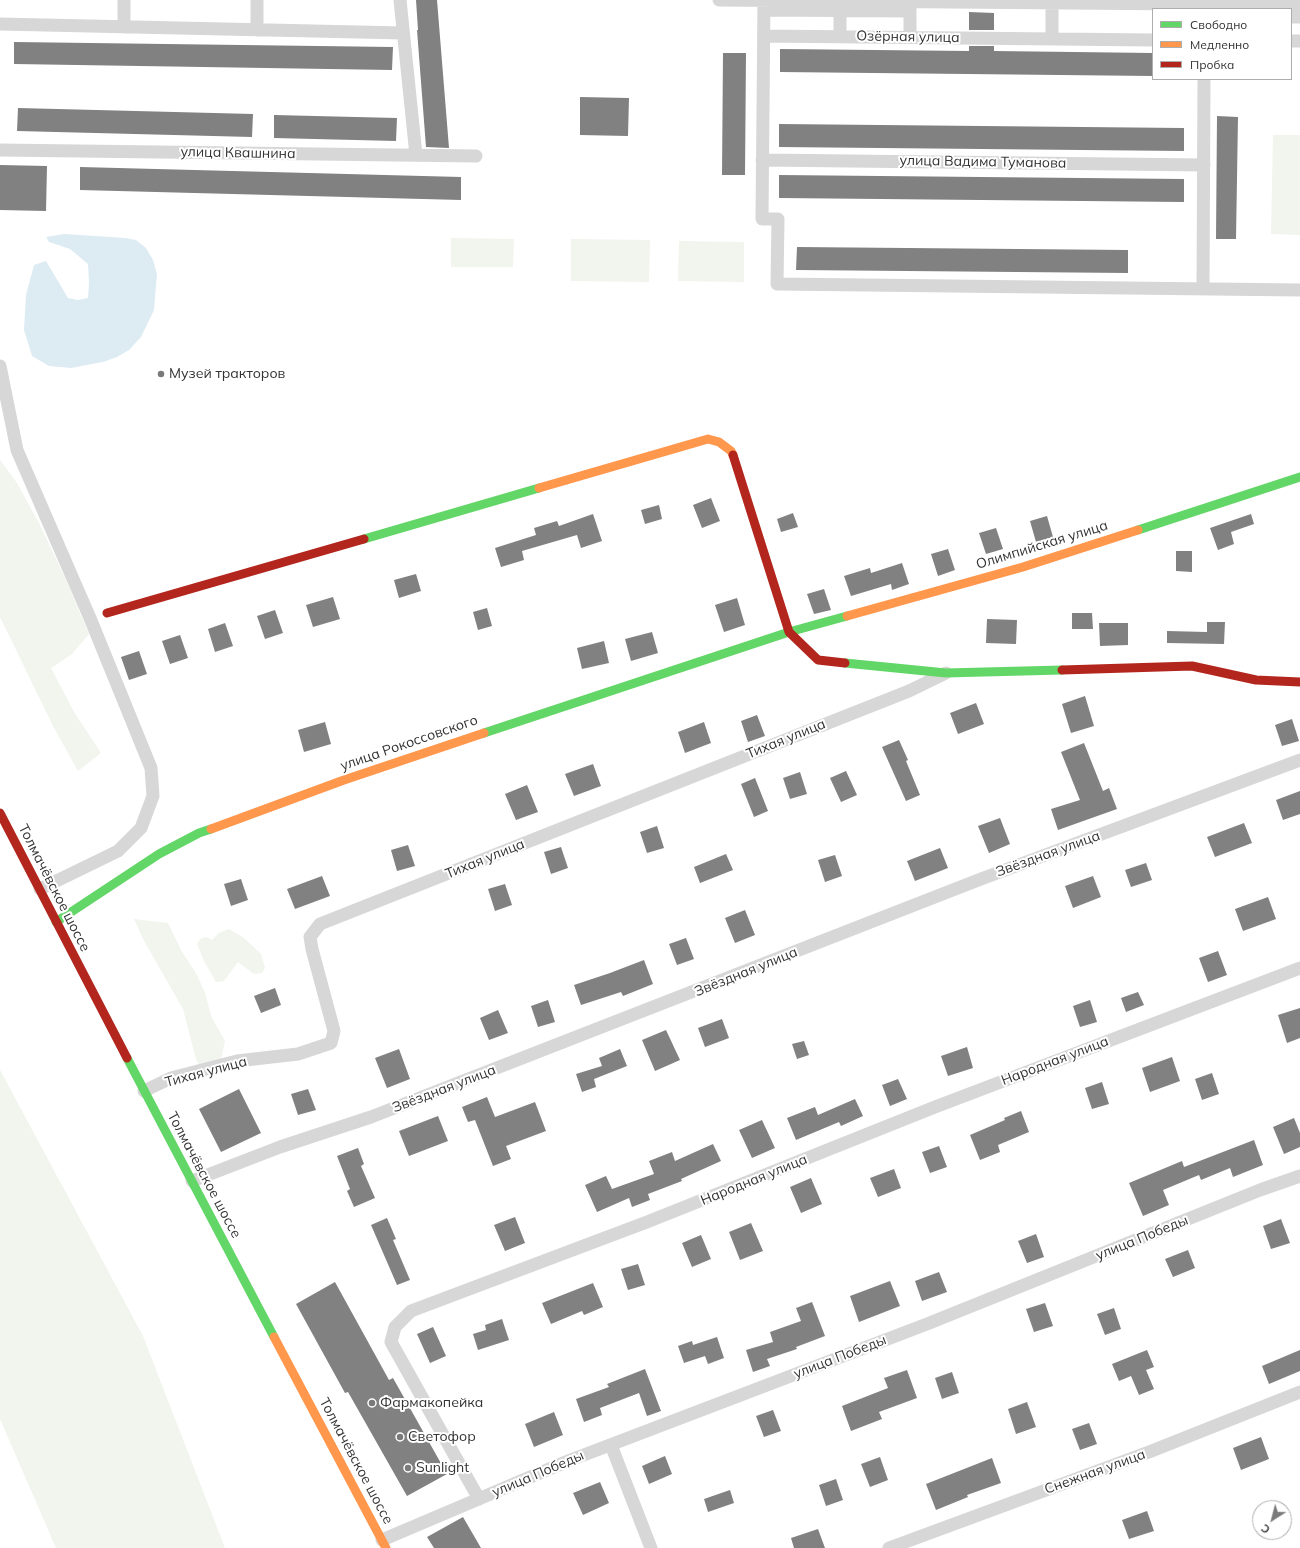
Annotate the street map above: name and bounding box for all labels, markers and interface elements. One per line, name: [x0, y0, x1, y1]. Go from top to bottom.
legend: [1152, 8, 1292, 80]
text: Свободно: [1190, 17, 1247, 32]
street label: Озёрная улица: [856, 28, 960, 46]
text: Медленно: [1190, 37, 1249, 52]
text: Пробка: [1190, 57, 1234, 72]
street label: улица Квашнина: [180, 144, 296, 162]
street label: улица Вадима Туманова: [899, 152, 1067, 172]
place label: Музей тракторов: [169, 366, 285, 382]
marker: Музей тракторов: [156, 369, 166, 379]
street label: Олимпийская улица: [974, 517, 1110, 573]
street label: улица Рокоссовского: [338, 712, 480, 774]
street label: Тихая улица: [744, 715, 828, 763]
street label: Толмачёвское шоссе: [15, 822, 93, 954]
street label: Звёздная улица: [994, 827, 1102, 881]
street label: Тихая улица: [443, 835, 527, 883]
street label: Звёздная улица: [692, 944, 800, 1000]
street label: Народная улица: [999, 1033, 1111, 1089]
street label: Тихая улица: [163, 1053, 249, 1091]
street label: Звёздная улица: [390, 1062, 498, 1116]
street label: Толмачёвское шоссе: [164, 1109, 244, 1241]
street label: Народная улица: [698, 1151, 810, 1209]
street label: улица Победы: [1093, 1212, 1191, 1264]
street label: улица Победы: [791, 1332, 889, 1382]
street label: Толмачёвское шоссе: [316, 1395, 396, 1527]
place label: Фармакопейка: [380, 1395, 483, 1411]
marker: Фармакопейка: [367, 1398, 377, 1408]
place label: Светофор: [408, 1429, 476, 1445]
marker: Светофор: [395, 1432, 405, 1442]
street label: Снежная улица: [1042, 1446, 1148, 1498]
street label: улица Победы: [490, 1447, 586, 1501]
place label: Sunlight: [416, 1460, 469, 1476]
marker: Sunlight: [403, 1463, 413, 1473]
north arrow: [1252, 1500, 1292, 1540]
text: С: [1258, 1521, 1273, 1537]

